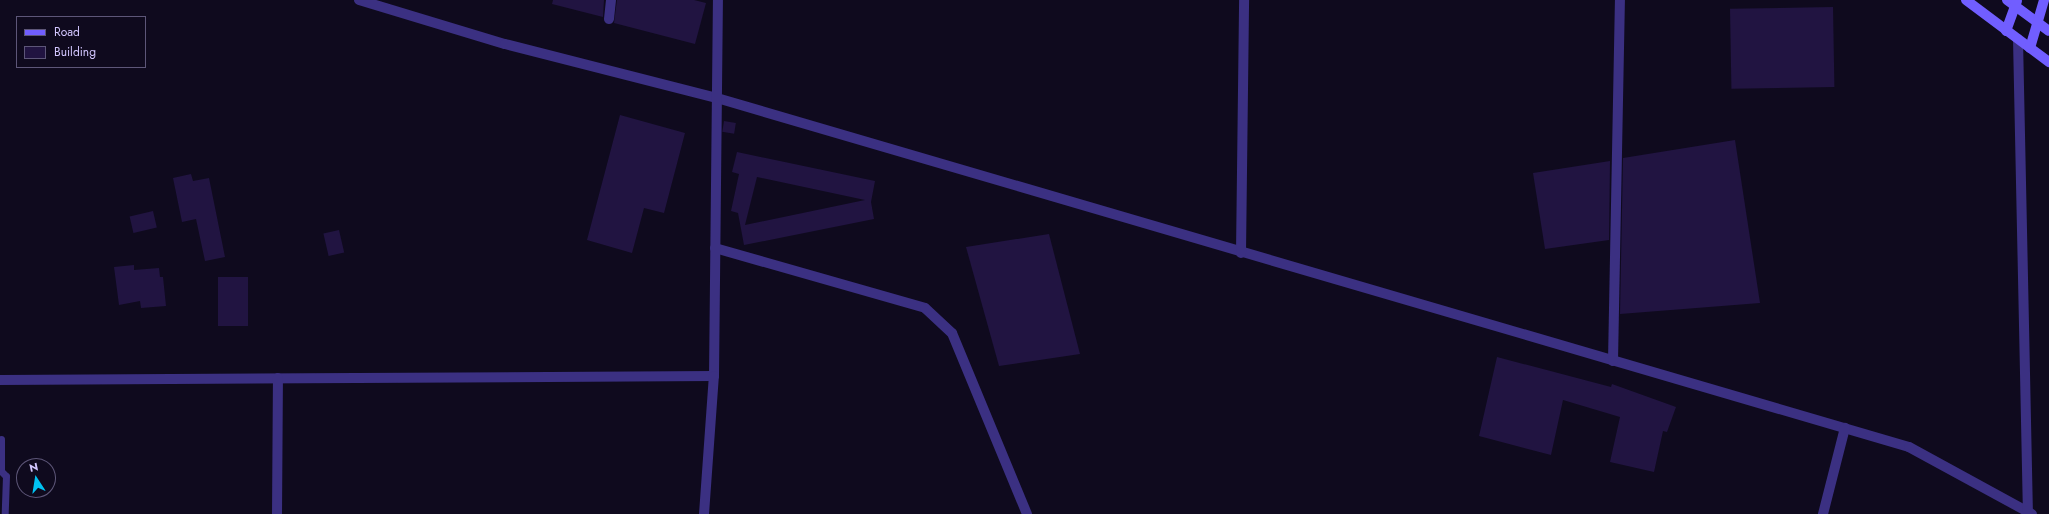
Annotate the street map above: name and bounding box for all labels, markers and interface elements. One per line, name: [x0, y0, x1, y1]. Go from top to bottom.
legend: [16, 16, 146, 68]
text: Road: [54, 23, 80, 41]
text: Building: [54, 43, 96, 61]
north arrow: [16, 458, 56, 498]
text: N: [28, 459, 40, 476]

